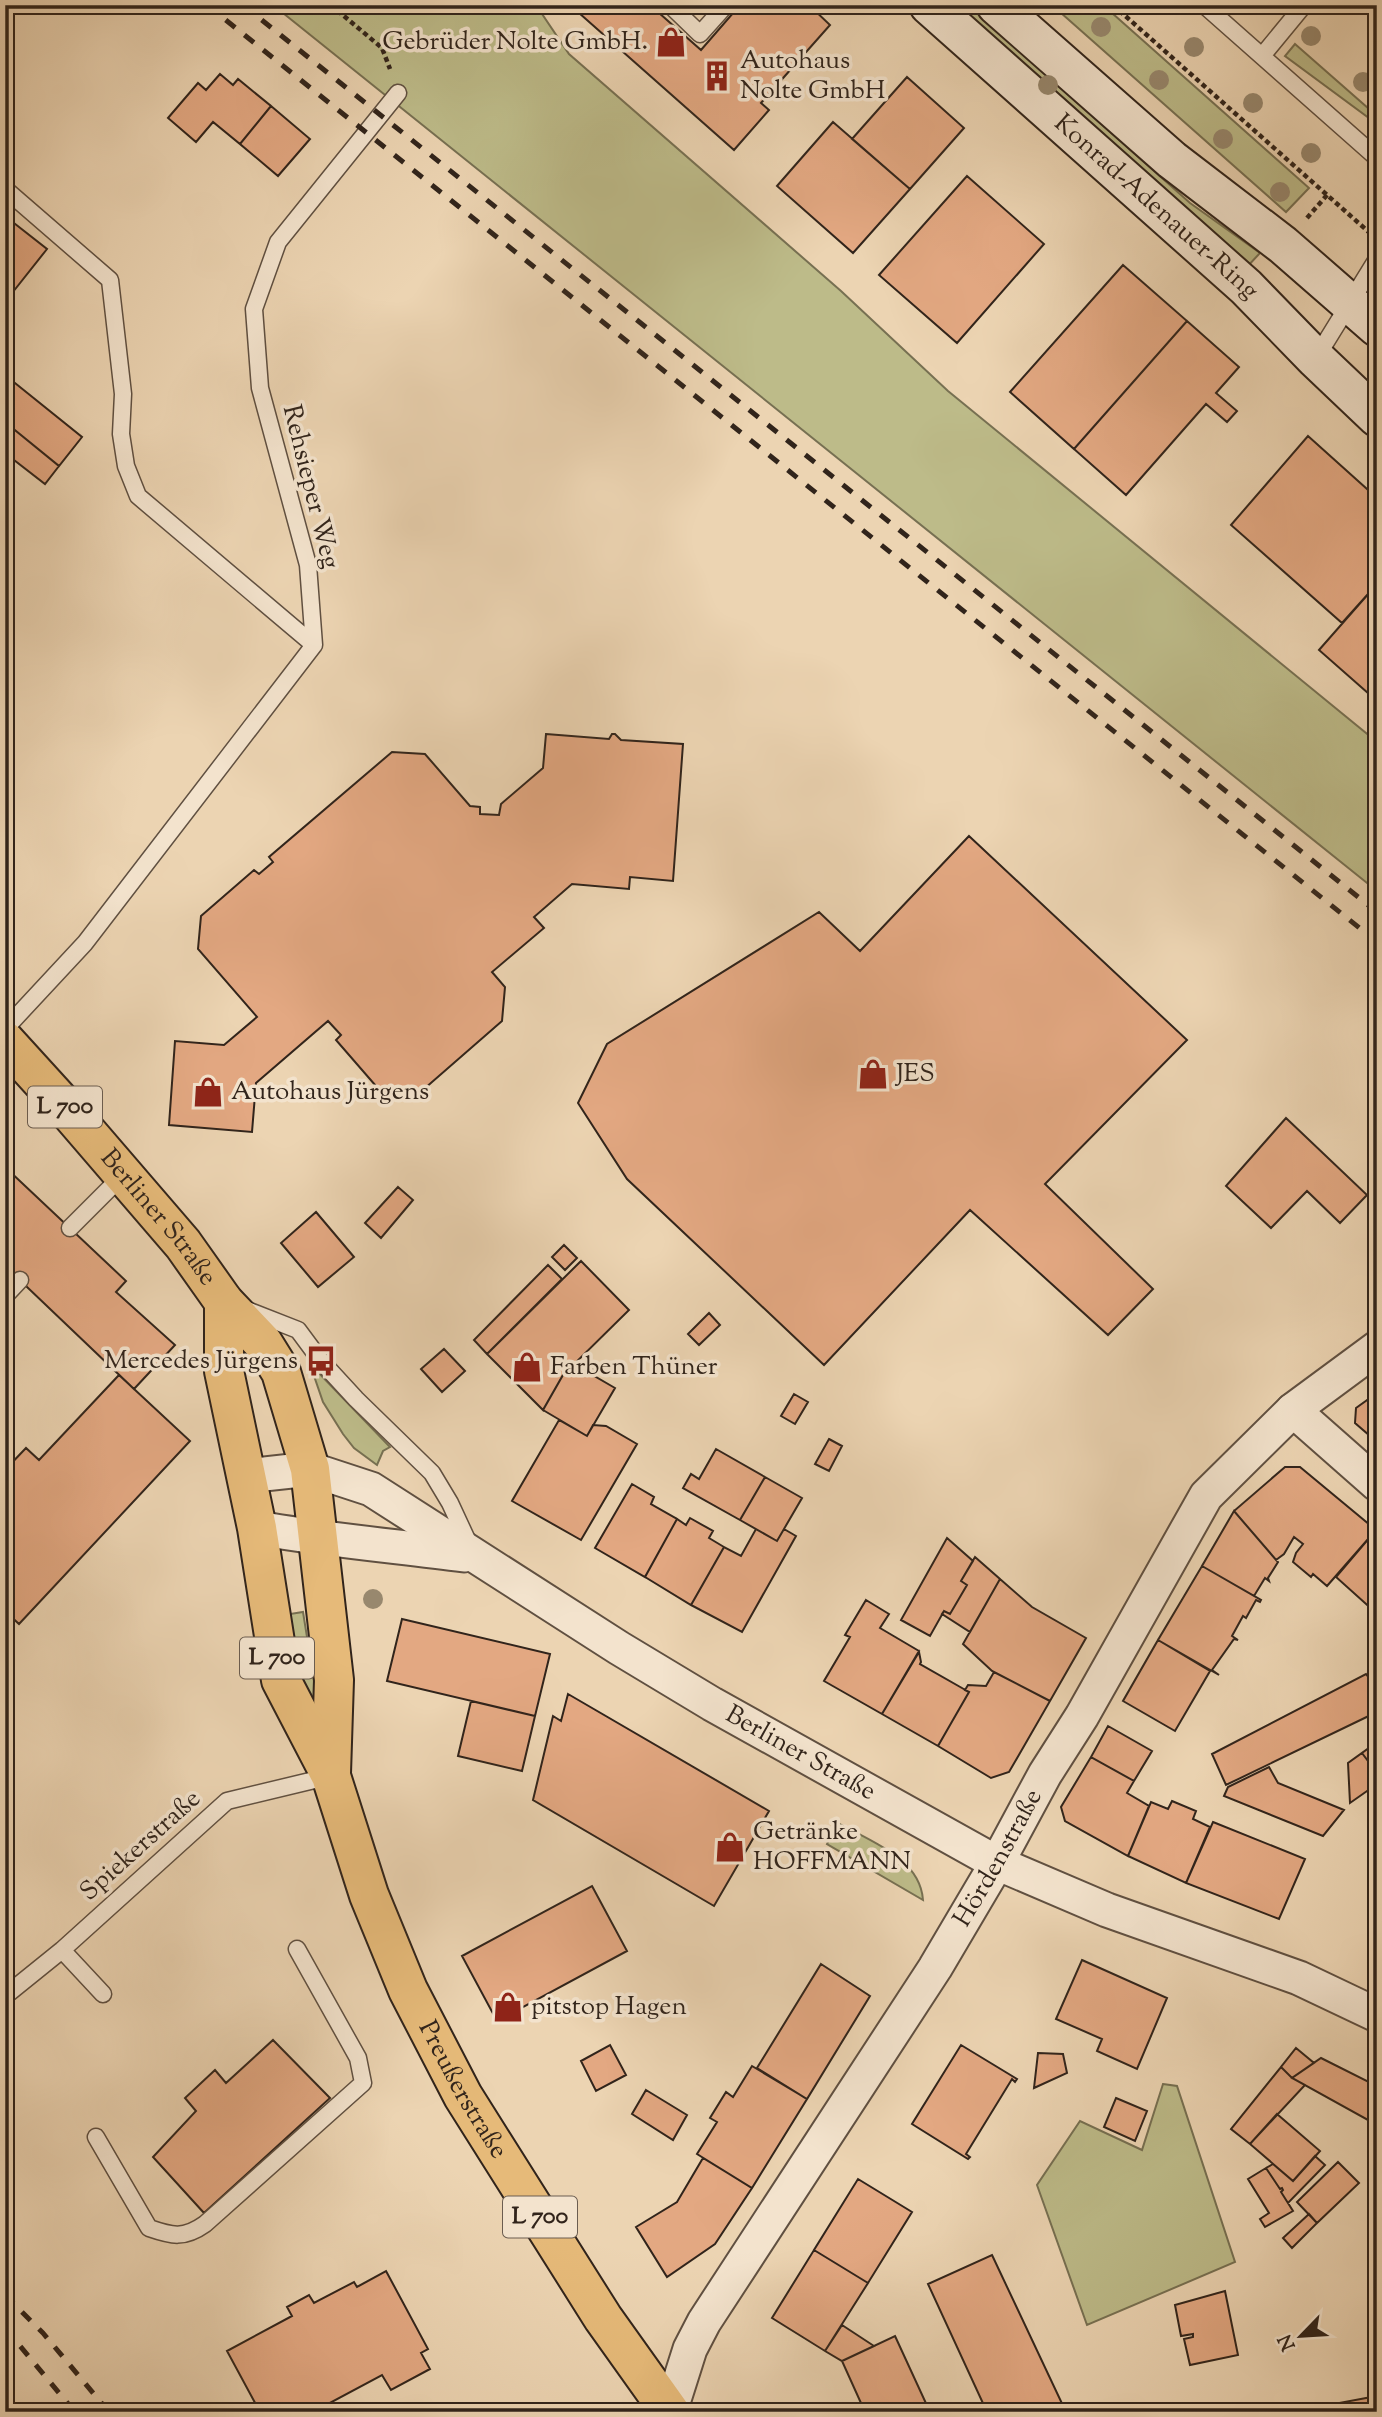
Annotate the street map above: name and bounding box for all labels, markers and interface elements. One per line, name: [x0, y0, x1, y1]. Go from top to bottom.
place label: Gebrüder Nolte GmbH.: [382, 24, 648, 61]
shop icon: Gebrüder Nolte GmbH.: [654, 25, 688, 59]
place label: Autohaus Nolte GmbH: [740, 43, 886, 110]
building icon: Autohaus Nolte GmbH: [700, 59, 734, 93]
street label: Konrad-Adenauer-Ring: [1045, 106, 1267, 308]
street label: Rehsieper Weg: [272, 401, 348, 573]
place label: JES: [894, 1056, 935, 1093]
shop icon: JES: [856, 1057, 890, 1091]
place label: Autohaus Jürgens: [231, 1074, 429, 1111]
shop icon: Autohaus Jürgens: [191, 1075, 225, 1109]
road number: L 700: [28, 1086, 102, 1128]
street label: Berliner Straße: [91, 1141, 226, 1294]
place label: Mercedes Jürgens: [104, 1343, 298, 1380]
bus stop icon: Mercedes Jürgens: [304, 1344, 338, 1378]
place label: Farben Thüner: [550, 1349, 718, 1386]
shop icon: Farben Thüner: [510, 1350, 544, 1384]
road number: L 700: [240, 1638, 314, 1678]
street label: Berliner Straße: [718, 1696, 883, 1810]
street label: Spiekerstraße: [72, 1782, 210, 1910]
street label: Hördenstraße: [945, 1783, 1052, 1934]
place label: Getränke HOFFMANN: [753, 1814, 911, 1881]
shop icon: Getränke HOFFMANN: [713, 1830, 747, 1864]
place label: pitstop Hagen: [531, 1989, 687, 2026]
shop icon: pitstop Hagen: [491, 1990, 525, 2024]
street label: Preußerstraße: [409, 2014, 517, 2166]
road number: L 700: [503, 2196, 577, 2238]
north arrow: [1266, 2302, 1336, 2372]
text: N: [1272, 2330, 1303, 2355]

